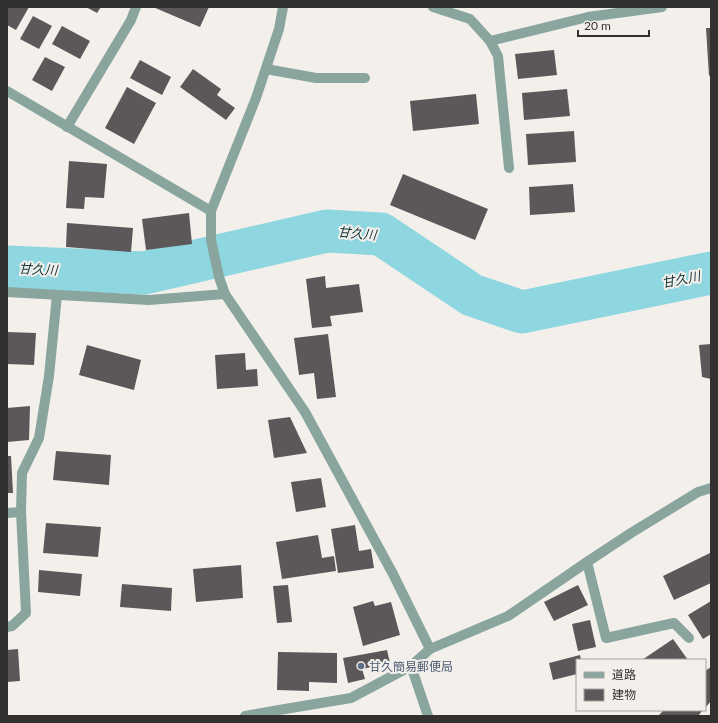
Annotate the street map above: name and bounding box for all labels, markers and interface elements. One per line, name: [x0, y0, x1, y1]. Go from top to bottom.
scale bar: [578, 12, 649, 38]
text: 20 m: [584, 18, 611, 33]
water label: 甘久川: [337, 223, 379, 243]
water label: 甘久川: [18, 260, 60, 278]
water label: 甘久川: [660, 267, 704, 291]
place label: 甘久簡易郵便局: [369, 659, 453, 674]
legend: [576, 659, 706, 711]
marker: 甘久簡易郵便局: [356, 661, 366, 671]
text: 道路: [612, 667, 636, 682]
text: 建物: [612, 687, 636, 702]

